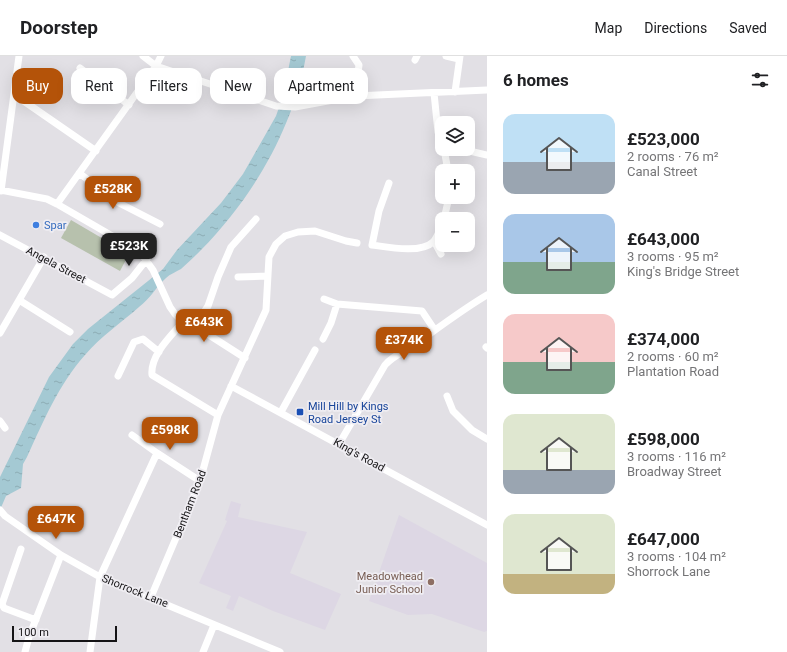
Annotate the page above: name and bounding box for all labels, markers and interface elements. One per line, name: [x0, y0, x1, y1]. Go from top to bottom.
text: Doorstep: [20, 16, 98, 39]
text: Map: [595, 20, 622, 36]
text: Directions: [644, 20, 707, 36]
text: Saved: [729, 20, 767, 36]
chip: Buy: [12, 68, 63, 104]
chip: Rent: [71, 68, 127, 104]
chip: Filters: [135, 68, 202, 104]
chip: New: [210, 68, 266, 104]
chip: Apartment: [274, 68, 368, 104]
icon: filters: [749, 69, 771, 91]
text: 6 homes: [503, 70, 569, 90]
map controls: [435, 116, 475, 252]
button: layers: [435, 116, 475, 156]
text: £523,000: [627, 129, 700, 149]
icon: home: [535, 130, 583, 178]
text: 2 rooms · 76 m²: [627, 149, 719, 164]
button: +: [435, 164, 475, 204]
text: Canal Street: [627, 164, 697, 179]
pin: £528K: [85, 176, 141, 210]
text: £528K: [94, 181, 132, 196]
button: −: [435, 212, 475, 252]
place label: Spar: [44, 219, 67, 232]
marker: Spar: [31, 220, 41, 230]
text: £643,000: [627, 229, 700, 249]
icon: home: [535, 230, 583, 278]
pin: £523K: [101, 233, 157, 267]
text: £523K: [110, 238, 148, 253]
street label: Angela Street: [24, 244, 88, 286]
text: 3 rooms · 95 m²: [627, 249, 719, 264]
text: King's Bridge Street: [627, 264, 739, 279]
pin: £643K: [176, 309, 232, 343]
text: £643K: [185, 314, 223, 329]
pin: £374K: [376, 327, 432, 361]
text: £374,000: [627, 329, 700, 349]
icon: home: [535, 330, 583, 378]
text: £374K: [385, 332, 423, 347]
text: 2 rooms · 60 m²: [627, 349, 719, 364]
text: Plantation Road: [627, 364, 719, 379]
place label: Mill Hill by Kings Road Jersey St: [308, 400, 389, 426]
marker: Mill Hill by Kings Road Jersey St: [295, 407, 305, 417]
pin: £598K: [142, 417, 198, 451]
text: £598K: [151, 422, 189, 437]
text: £598,000: [627, 429, 700, 449]
icon: home: [535, 430, 583, 478]
street label: King's Road: [331, 436, 387, 474]
text: 3 rooms · 116 m²: [627, 449, 726, 464]
text: Broadway Street: [627, 464, 722, 479]
street label: Bentham Road: [171, 468, 209, 540]
pin: £647K: [28, 506, 84, 540]
text: £647K: [37, 511, 75, 526]
text: £647,000: [627, 529, 700, 549]
icon: home: [535, 530, 583, 578]
text: 3 rooms · 104 m²: [627, 549, 726, 564]
text: Shorrock Lane: [627, 564, 710, 579]
place label: Meadowhead Junior School: [356, 570, 423, 596]
street label: Shorrock Lane: [100, 572, 170, 610]
marker: Meadowhead Junior School: [426, 577, 436, 587]
scale bar: [12, 624, 117, 643]
text: 100 m: [18, 626, 49, 639]

